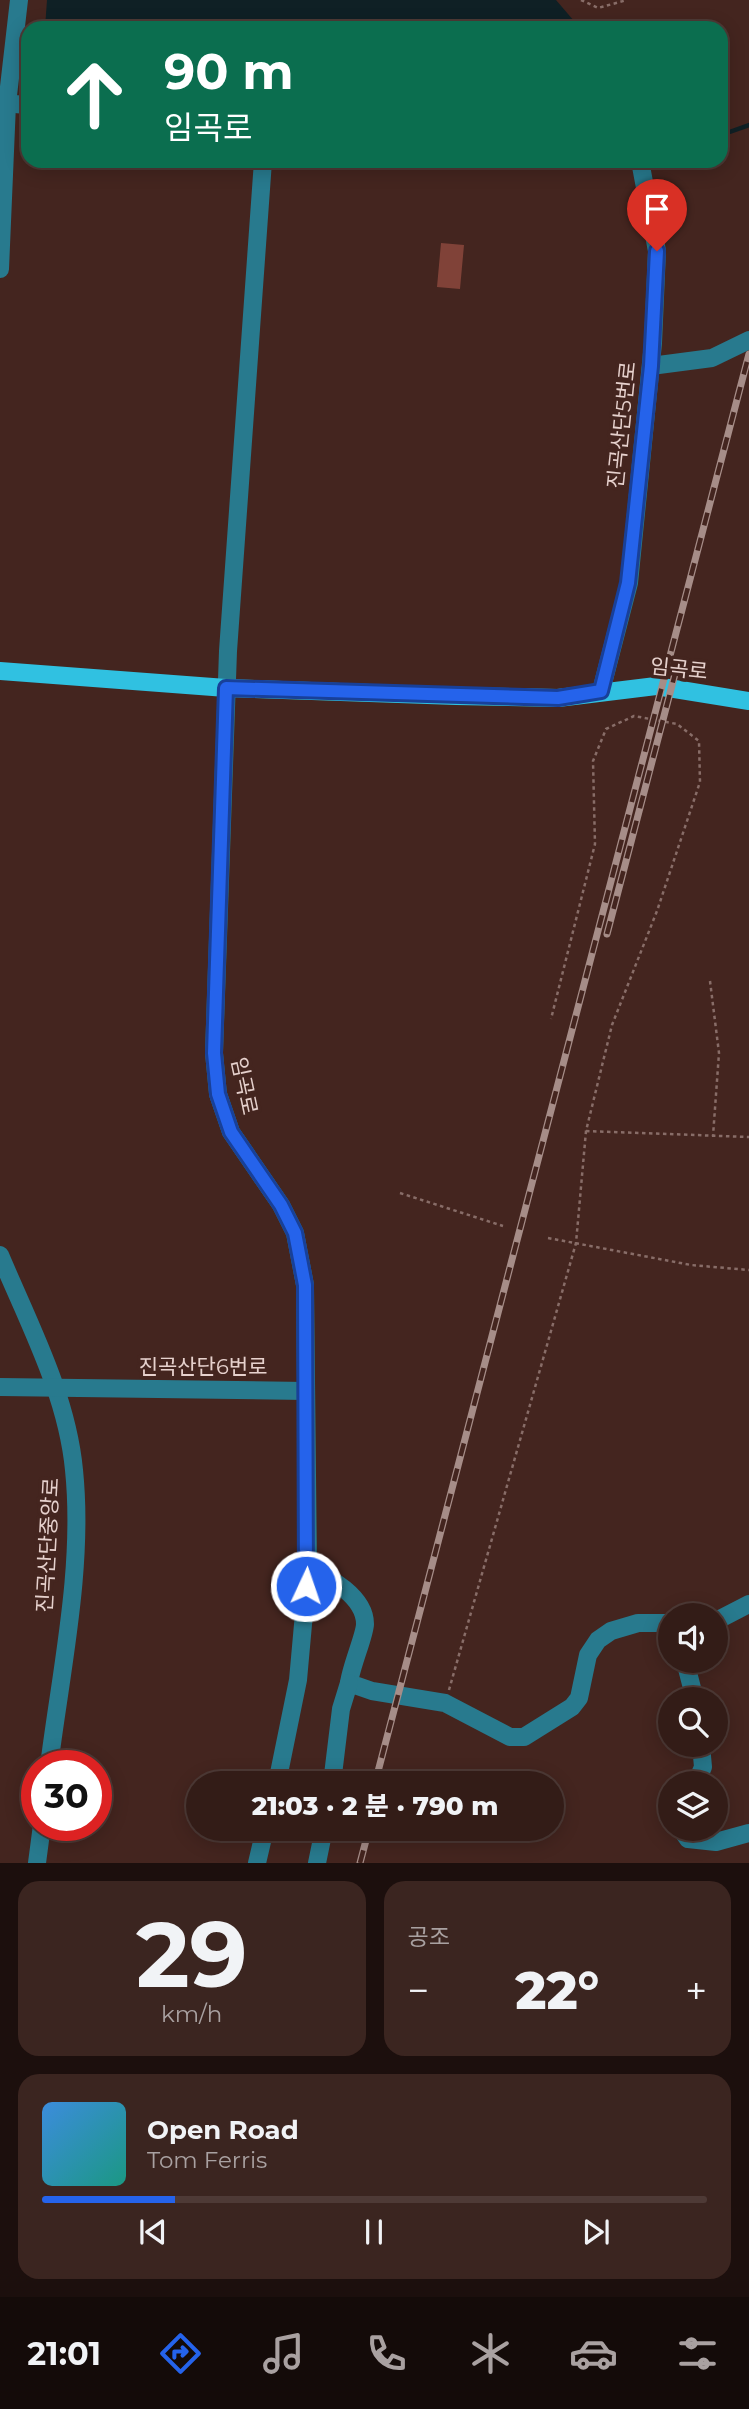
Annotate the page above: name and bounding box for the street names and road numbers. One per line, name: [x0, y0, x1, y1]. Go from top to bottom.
street label: 진곡산단5번로: [602, 360, 641, 490]
street label: 임곡로: [649, 653, 709, 684]
street label: 임곡로: [226, 1055, 263, 1117]
street label: 진곡산단6번로: [139, 1354, 267, 1379]
street label: 진곡산단중앙로: [31, 1477, 64, 1613]

